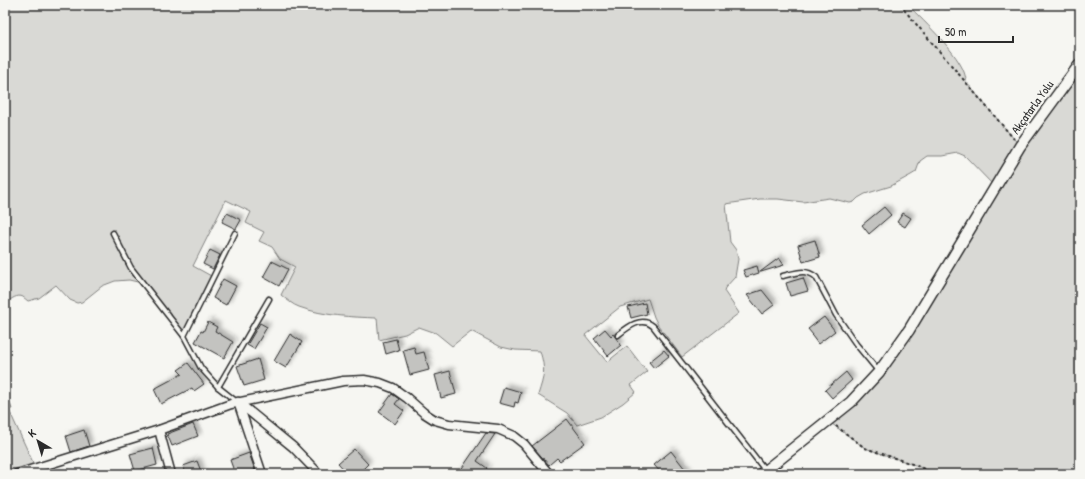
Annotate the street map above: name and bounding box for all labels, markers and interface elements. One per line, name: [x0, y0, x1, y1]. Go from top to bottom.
scale bar: [939, 18, 1013, 44]
text: 50 m: [945, 23, 966, 40]
street label: Akçatarla Yolu: [1007, 77, 1057, 137]
north arrow: [18, 421, 58, 461]
text: K: [25, 426, 39, 440]

